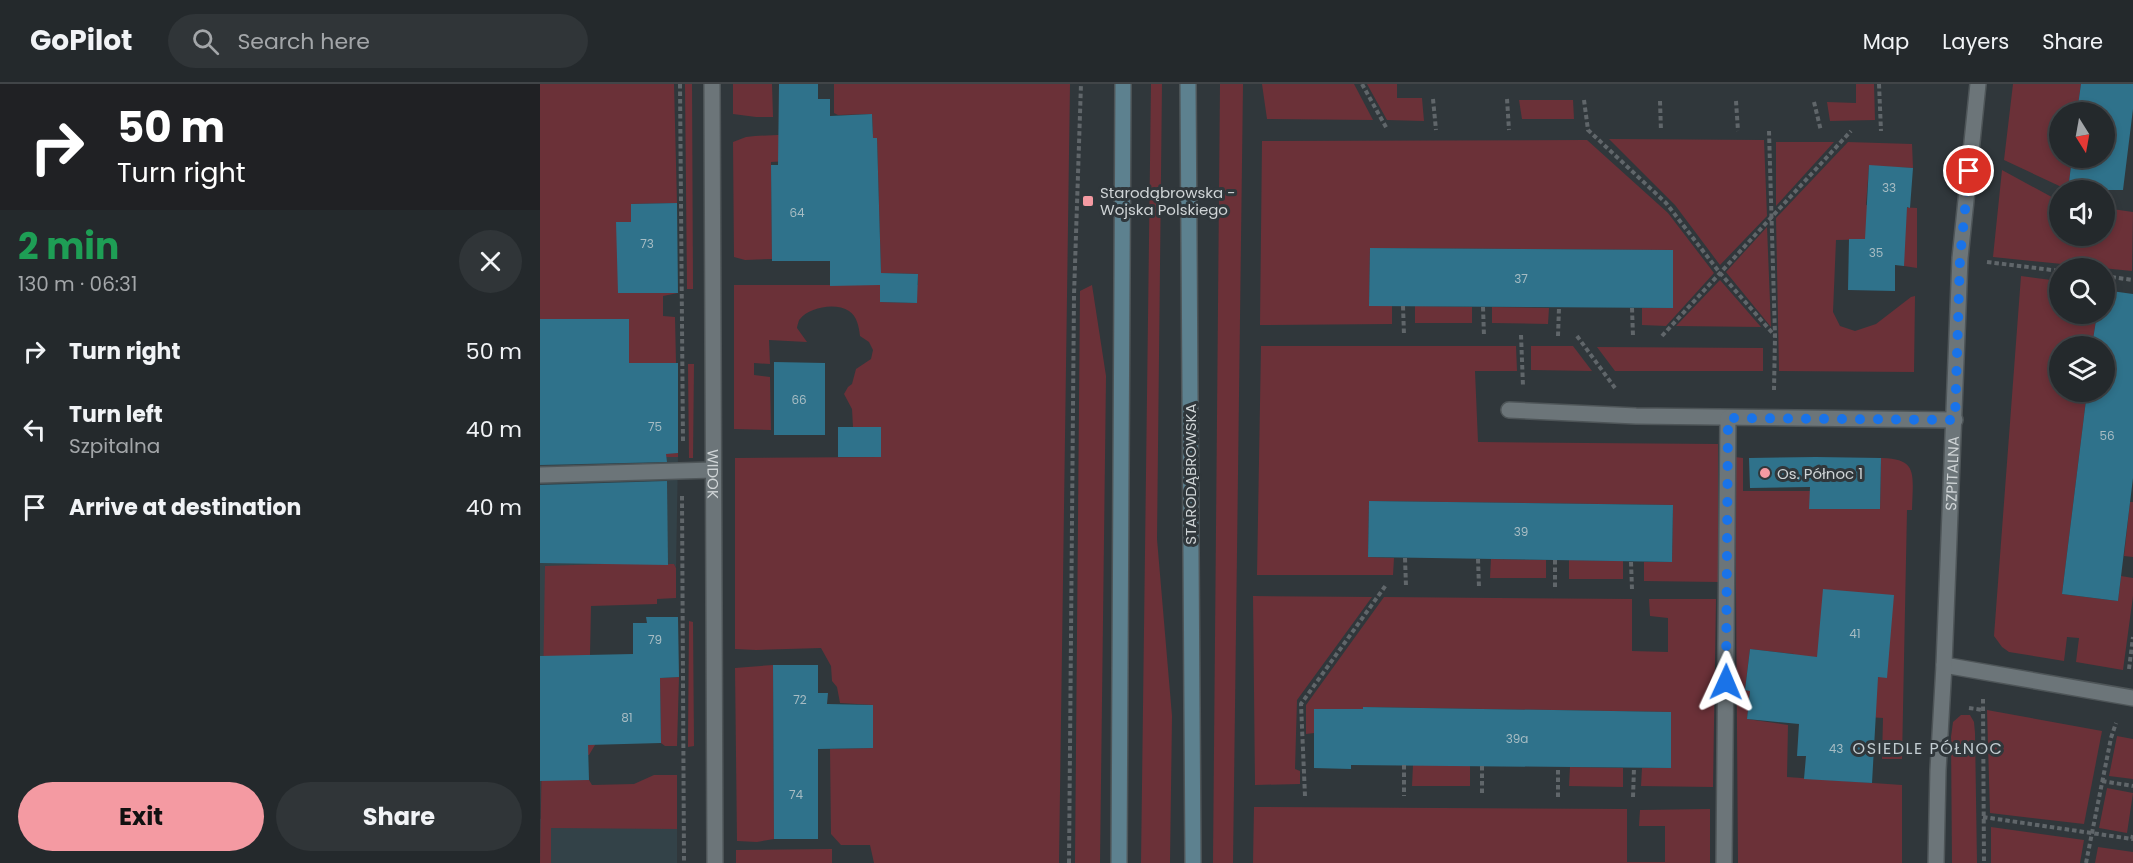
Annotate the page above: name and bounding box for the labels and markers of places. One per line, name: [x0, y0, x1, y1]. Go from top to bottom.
pin: [1943, 145, 1994, 196]
place label: Starodąbrowska - Wojska Polskiego: [1100, 182, 1235, 220]
marker: Starodąbrowska - Wojska Polskiego: [1081, 194, 1095, 208]
place label: Os. Północ 1: [1777, 463, 1863, 484]
marker: Os. Północ 1: [1758, 466, 1772, 480]

